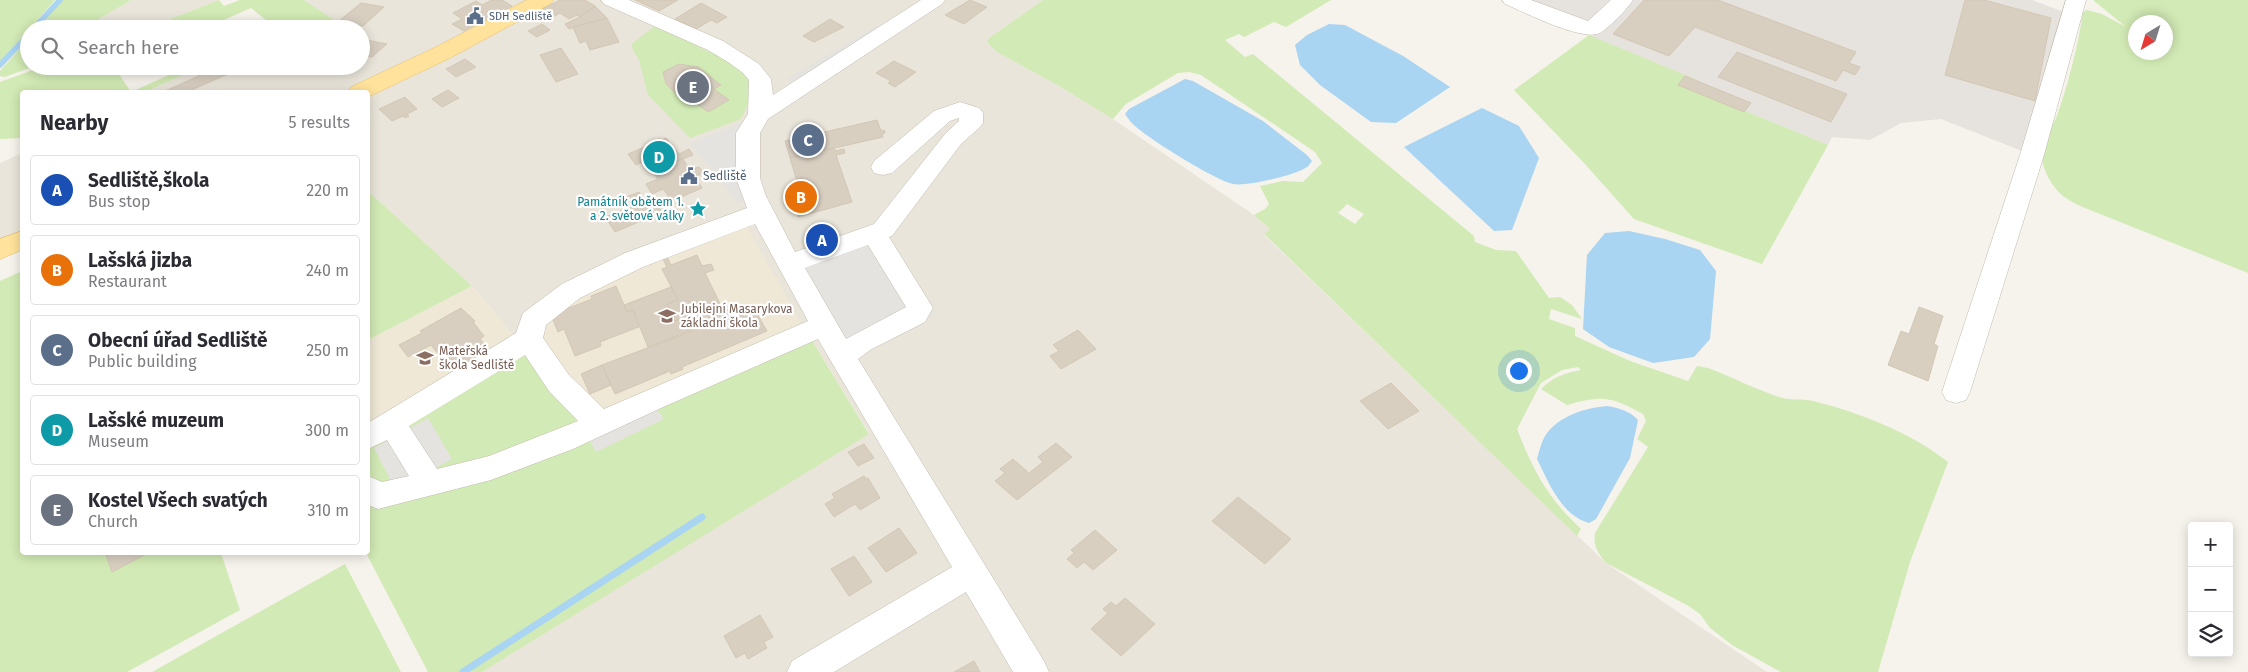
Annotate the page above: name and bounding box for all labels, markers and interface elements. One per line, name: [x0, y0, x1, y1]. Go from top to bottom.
public building icon: SDH Sedliště: [465, 6, 485, 26]
place label: SDH Sedliště: [489, 10, 552, 23]
north arrow: [2128, 15, 2173, 60]
search box: [20, 20, 370, 75]
icon: search: [38, 34, 66, 62]
text: Search here: [78, 36, 179, 59]
pin: E: [677, 68, 709, 106]
text: Nearby: [40, 110, 108, 136]
text: 5 results: [289, 113, 350, 132]
pin: C: [792, 121, 824, 159]
pin: D: [643, 138, 675, 176]
public building icon: Sedliště: [679, 166, 699, 186]
text: Sedliště,škola: [88, 169, 209, 192]
place label: Sedliště: [703, 169, 746, 183]
pin: B: [785, 178, 817, 216]
text: A: [52, 181, 62, 200]
text: 220 m: [306, 181, 349, 200]
text: Bus stop: [88, 192, 151, 211]
place label: Památník obětem 1. a 2. světové války: [577, 195, 684, 223]
place icon: Památník obětem 1. a 2. světové války: [688, 199, 708, 219]
pin: A: [806, 221, 838, 259]
text: Lašská jizba: [88, 249, 192, 272]
text: B: [52, 261, 62, 280]
text: 240 m: [306, 261, 349, 280]
text: Restaurant: [88, 272, 167, 291]
place label: Jubilejní Masarykova základní škola: [681, 302, 793, 330]
school or university icon: Jubilejní Masarykova základní škola: [657, 306, 677, 326]
text: Obecní úřad Sedliště: [88, 329, 267, 352]
text: C: [52, 341, 62, 360]
text: 250 m: [306, 341, 349, 360]
place label: Mateřská škola Sedliště: [439, 344, 514, 372]
school or university icon: Mateřská škola Sedliště: [415, 348, 435, 368]
text: Public building: [88, 352, 196, 371]
your location: [1506, 358, 1532, 384]
text: Lašské muzeum: [88, 409, 224, 432]
text: D: [52, 421, 62, 440]
text: 300 m: [305, 421, 349, 440]
text: Museum: [88, 432, 149, 451]
text: Kostel Všech svatých: [88, 489, 268, 512]
text: E: [53, 501, 61, 520]
text: 310 m: [308, 501, 349, 520]
text: Church: [88, 512, 138, 531]
map controls: [2188, 522, 2233, 657]
button: +: [2188, 522, 2233, 567]
button: −: [2188, 567, 2233, 612]
button: layers: [2188, 612, 2233, 657]

